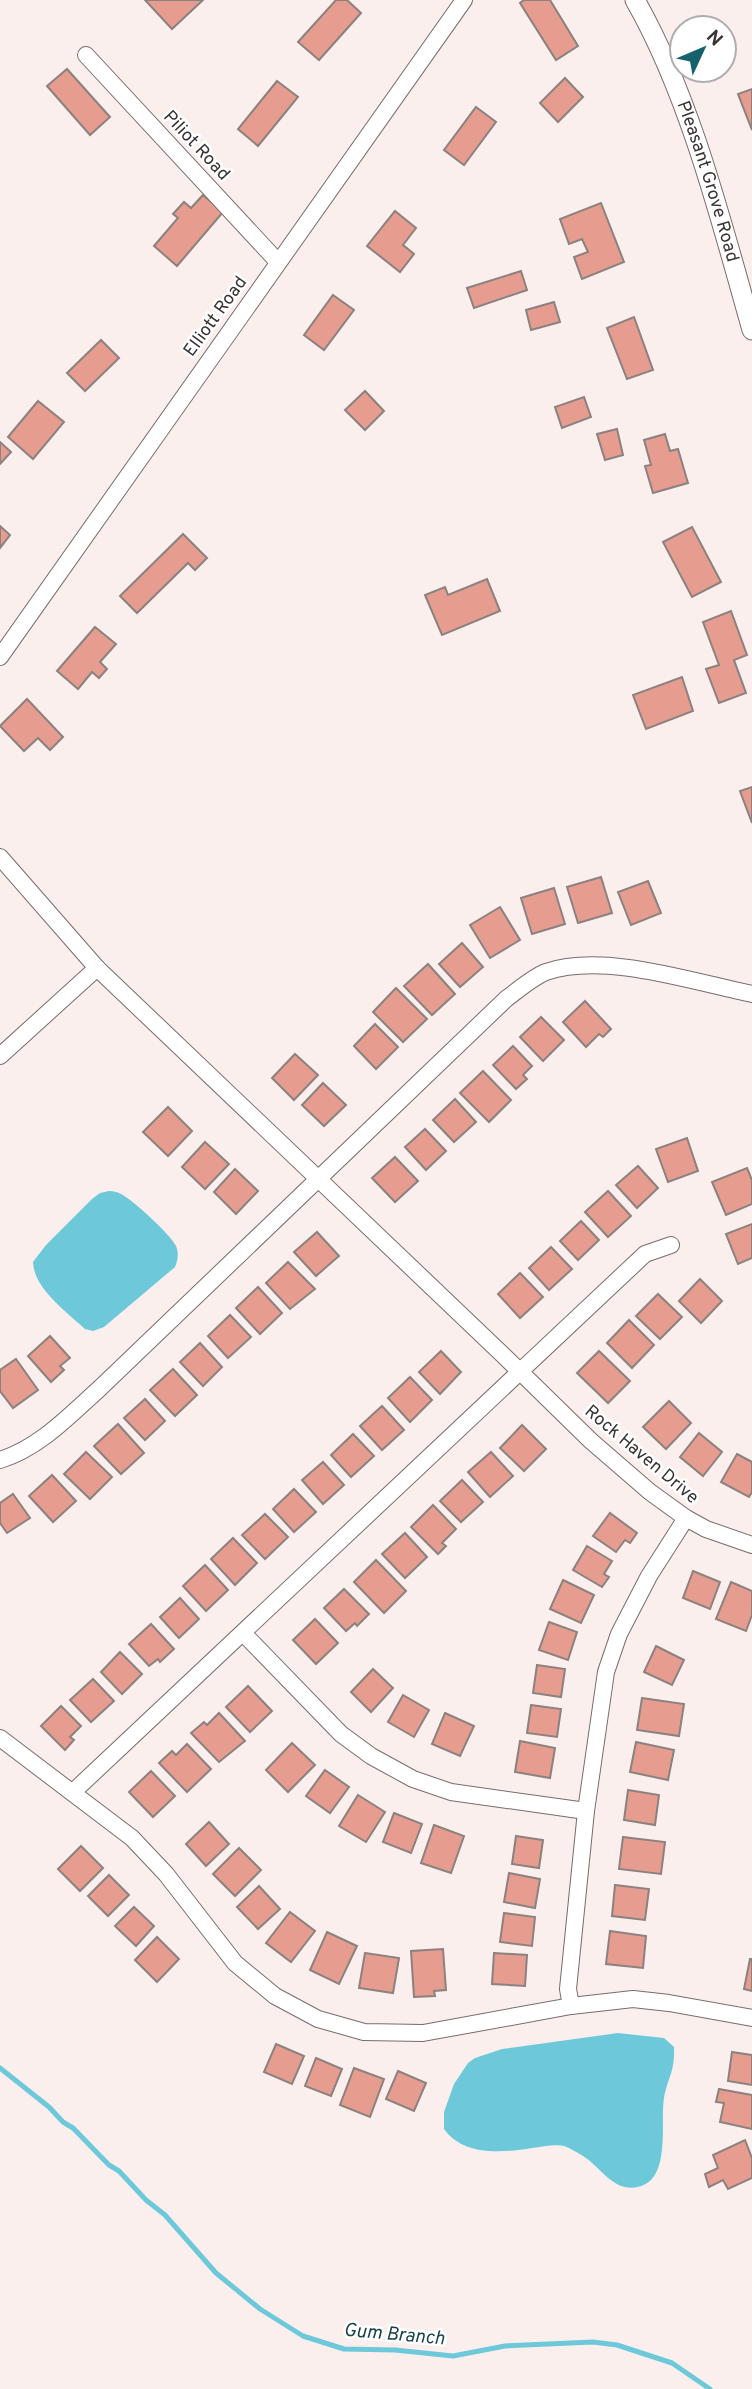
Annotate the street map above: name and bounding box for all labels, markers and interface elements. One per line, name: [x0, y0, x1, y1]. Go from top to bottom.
north arrow: [668, 14, 738, 84]
text: N: [700, 25, 727, 52]
street label: Pleasant Grove Road: [671, 98, 744, 265]
street label: Piliot Road: [158, 106, 234, 186]
street label: Elliott Road: [179, 272, 253, 362]
street label: Rock Haven Drive: [579, 1401, 703, 1509]
water label: Gum Branch: [343, 2319, 446, 2351]

